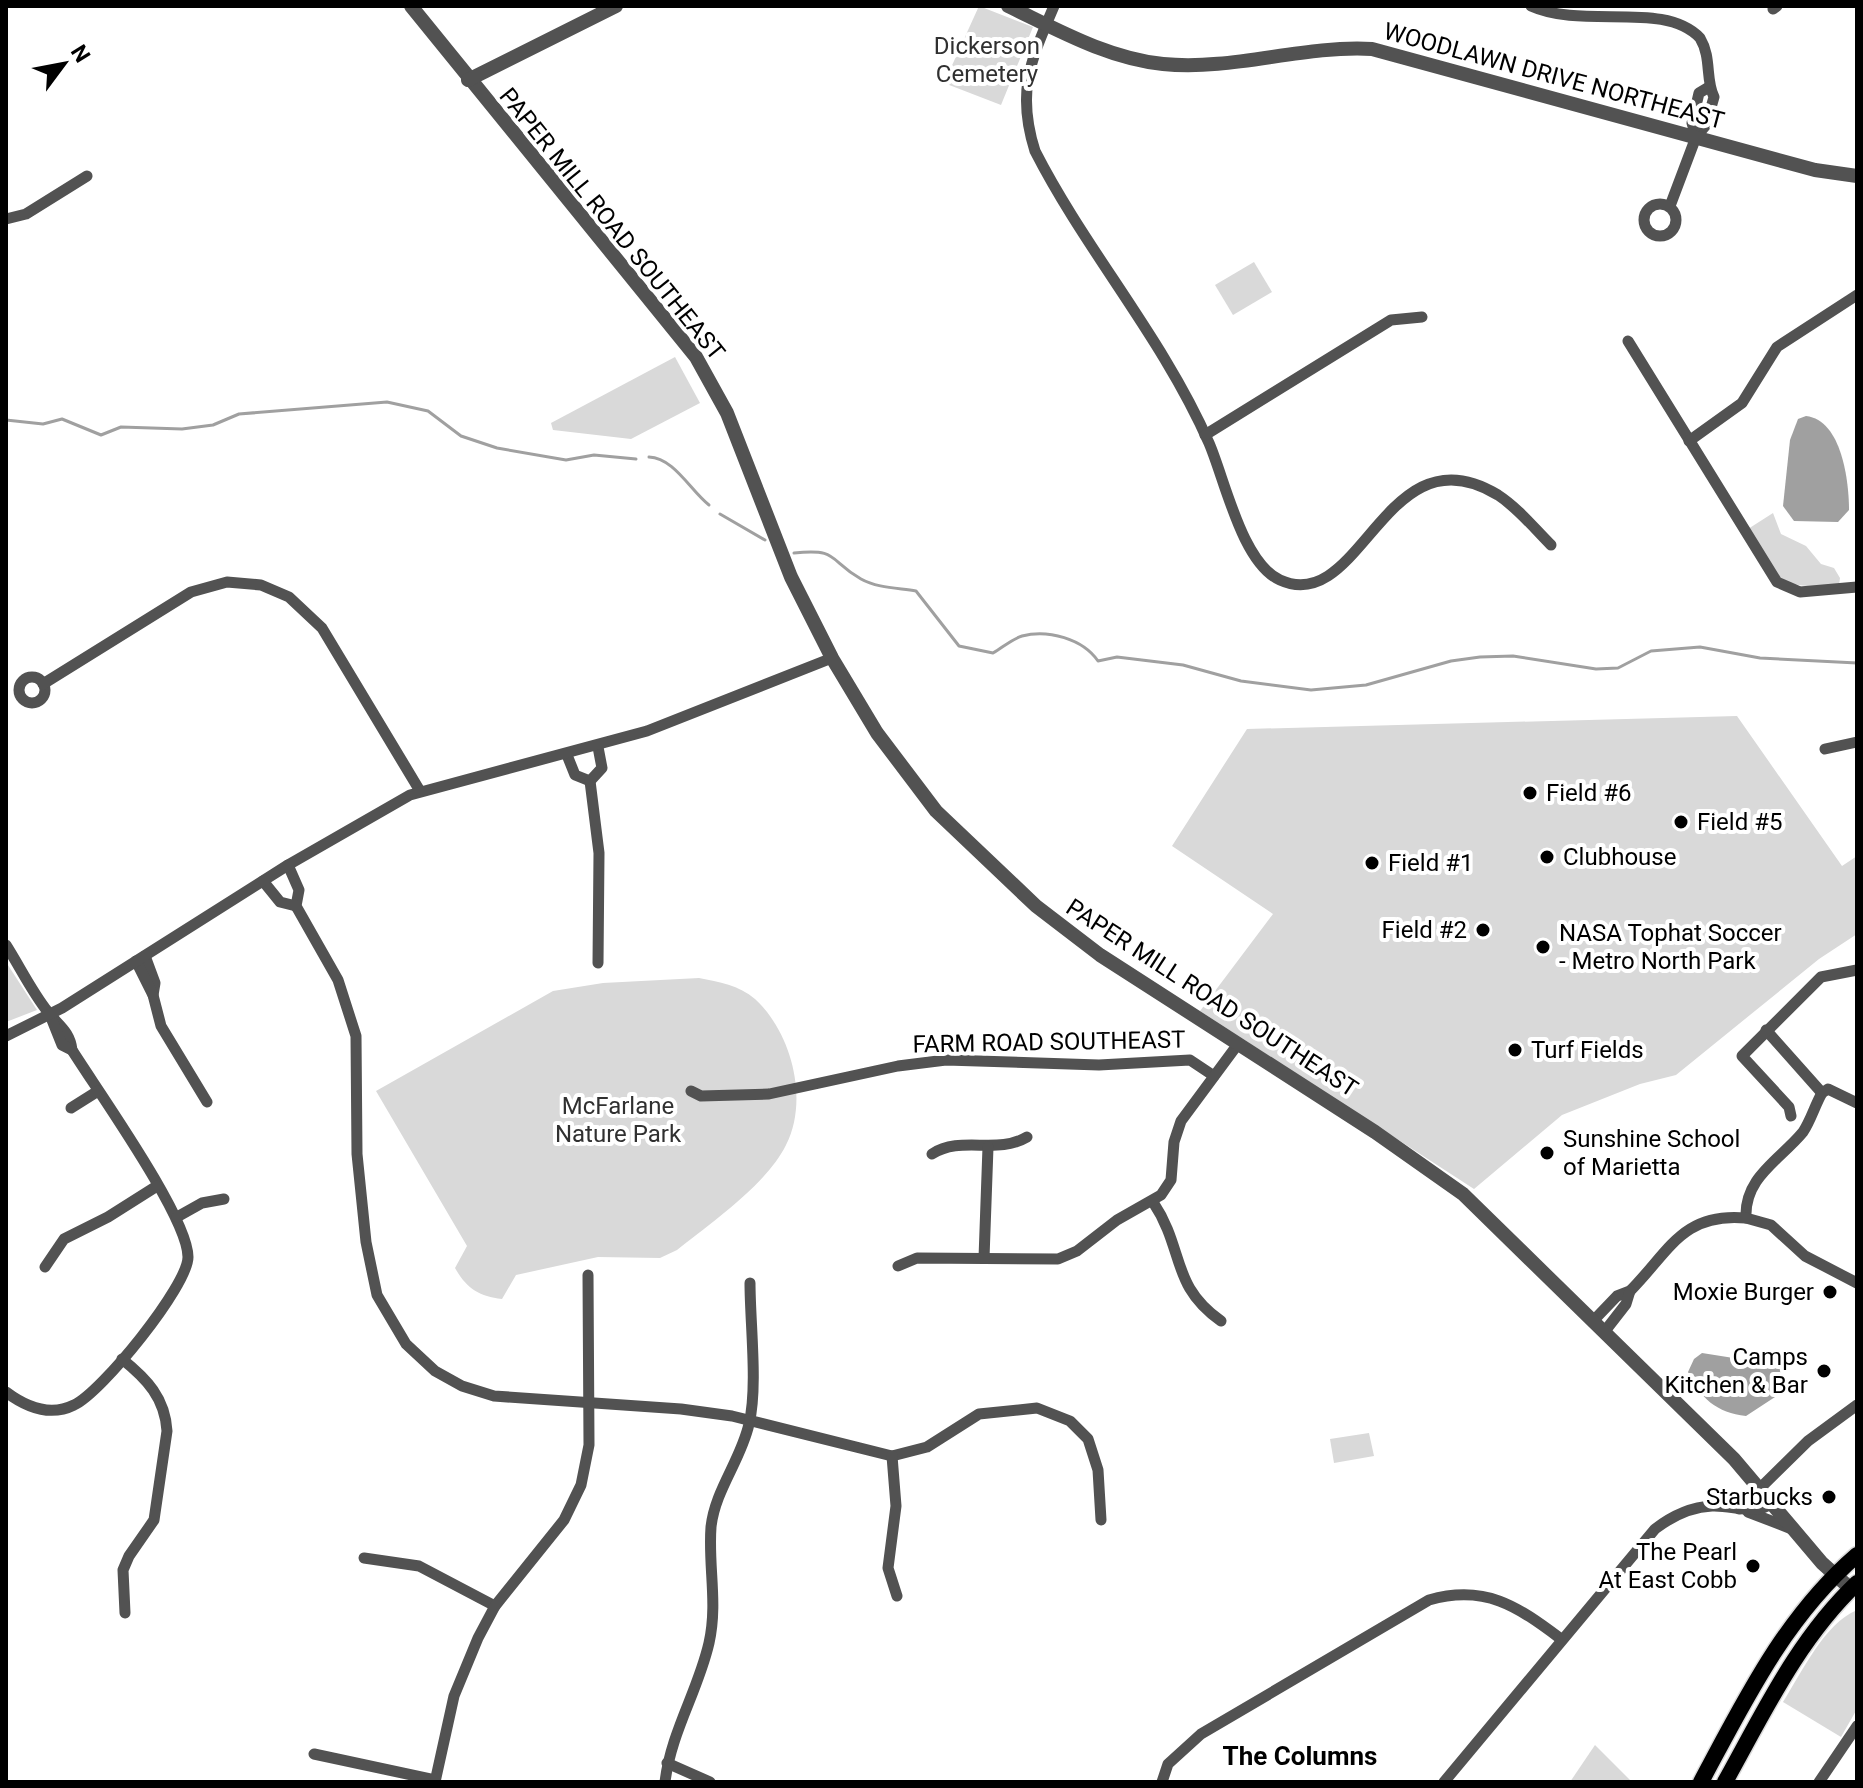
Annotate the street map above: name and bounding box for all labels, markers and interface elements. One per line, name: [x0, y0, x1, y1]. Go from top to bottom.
street label: WOODLAWN DRIVE NORTHEAST: [1381, 17, 1727, 135]
north arrow: [24, 24, 104, 104]
park label: Dickerson Cemetery: [934, 32, 1040, 88]
text: N: [66, 40, 95, 67]
street label: PAPER MILL ROAD SOUTHEAST: [493, 82, 731, 366]
place label: Field #6: [1546, 779, 1631, 807]
marker: Field #6: [1521, 784, 1539, 802]
place label: Field #5: [1697, 808, 1782, 836]
marker: Field #5: [1672, 813, 1690, 831]
place label: Clubhouse: [1563, 843, 1676, 871]
marker: Clubhouse: [1538, 848, 1556, 866]
place label: Field #1: [1388, 849, 1473, 877]
marker: Field #1: [1363, 854, 1381, 872]
street label: PAPER MILL ROAD SOUTHEAST: [1061, 893, 1363, 1103]
place label: Field #2: [1382, 916, 1467, 944]
place label: NASA Tophat Soccer - Metro North Park: [1559, 919, 1782, 975]
marker: Field #2: [1474, 921, 1492, 939]
marker: NASA Tophat Soccer - Metro North Park: [1534, 938, 1552, 956]
street label: FARM ROAD SOUTHEAST: [912, 1026, 1186, 1058]
place label: Turf Fields: [1531, 1036, 1644, 1064]
marker: Turf Fields: [1506, 1041, 1524, 1059]
park label: McFarlane Nature Park: [555, 1092, 682, 1148]
place label: Sunshine School of Marietta: [1563, 1125, 1740, 1181]
marker: Sunshine School of Marietta: [1538, 1144, 1556, 1162]
place label: Moxie Burger: [1673, 1278, 1814, 1306]
marker: Moxie Burger: [1821, 1283, 1839, 1301]
place label: Camps Kitchen & Bar: [1665, 1343, 1808, 1399]
marker: Camps Kitchen & Bar: [1815, 1362, 1833, 1380]
place label: Starbucks: [1706, 1483, 1813, 1511]
marker: Starbucks: [1820, 1488, 1838, 1506]
place label: The Pearl At East Cobb: [1599, 1538, 1737, 1594]
marker: The Pearl At East Cobb: [1744, 1557, 1762, 1575]
district label: The Columns: [1223, 1741, 1377, 1771]

